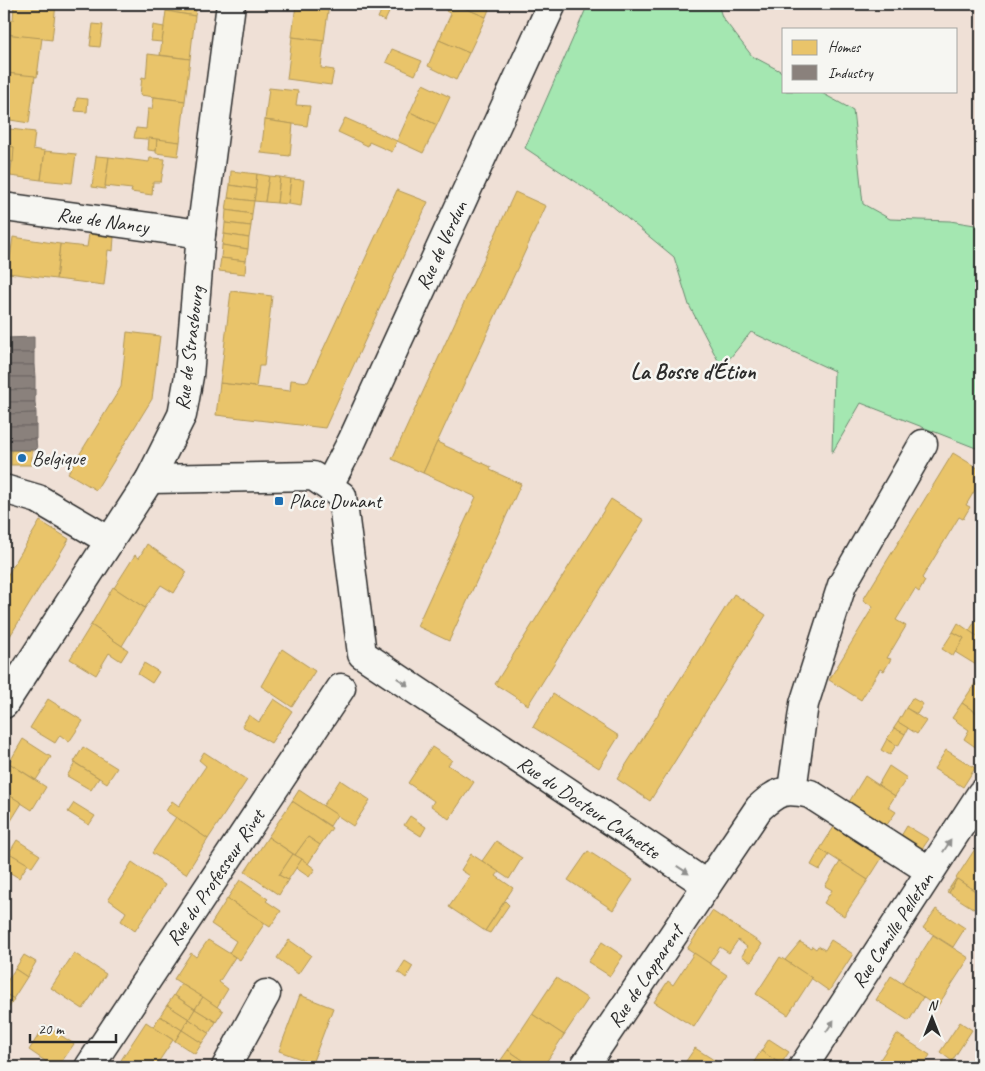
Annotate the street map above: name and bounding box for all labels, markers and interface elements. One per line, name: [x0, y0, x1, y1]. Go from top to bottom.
legend: [782, 28, 958, 92]
text: Homes: [828, 38, 862, 57]
text: Industry: [828, 64, 875, 83]
street label: Rue de Verdun: [410, 196, 473, 294]
street label: Rue de Nancy: [56, 202, 152, 240]
street label: Rue de Strasbourg: [169, 284, 210, 411]
district label: La Bosse d'Étion: [630, 357, 757, 386]
place label: Belgique: [32, 446, 86, 471]
marker: Belgique: [16, 452, 28, 464]
place label: Place Dunant: [289, 489, 384, 514]
marker: Place Dunant: [273, 495, 285, 507]
one-way arrow: [396, 677, 409, 686]
street label: Rue du Docteur Calmette: [513, 751, 666, 865]
street label: Rue du Professeur Rivet: [161, 803, 271, 950]
one-way arrow: [942, 839, 952, 853]
one-way arrow: [676, 865, 690, 874]
street label: Rue Camille Pelletan: [846, 867, 940, 993]
street label: Rue de Lapparent: [602, 918, 691, 1032]
north arrow: [908, 994, 958, 1044]
text: N: [928, 997, 939, 1014]
scale bar: [30, 1011, 116, 1043]
text: 20 m: [38, 1020, 65, 1039]
one-way arrow: [825, 1020, 835, 1033]

